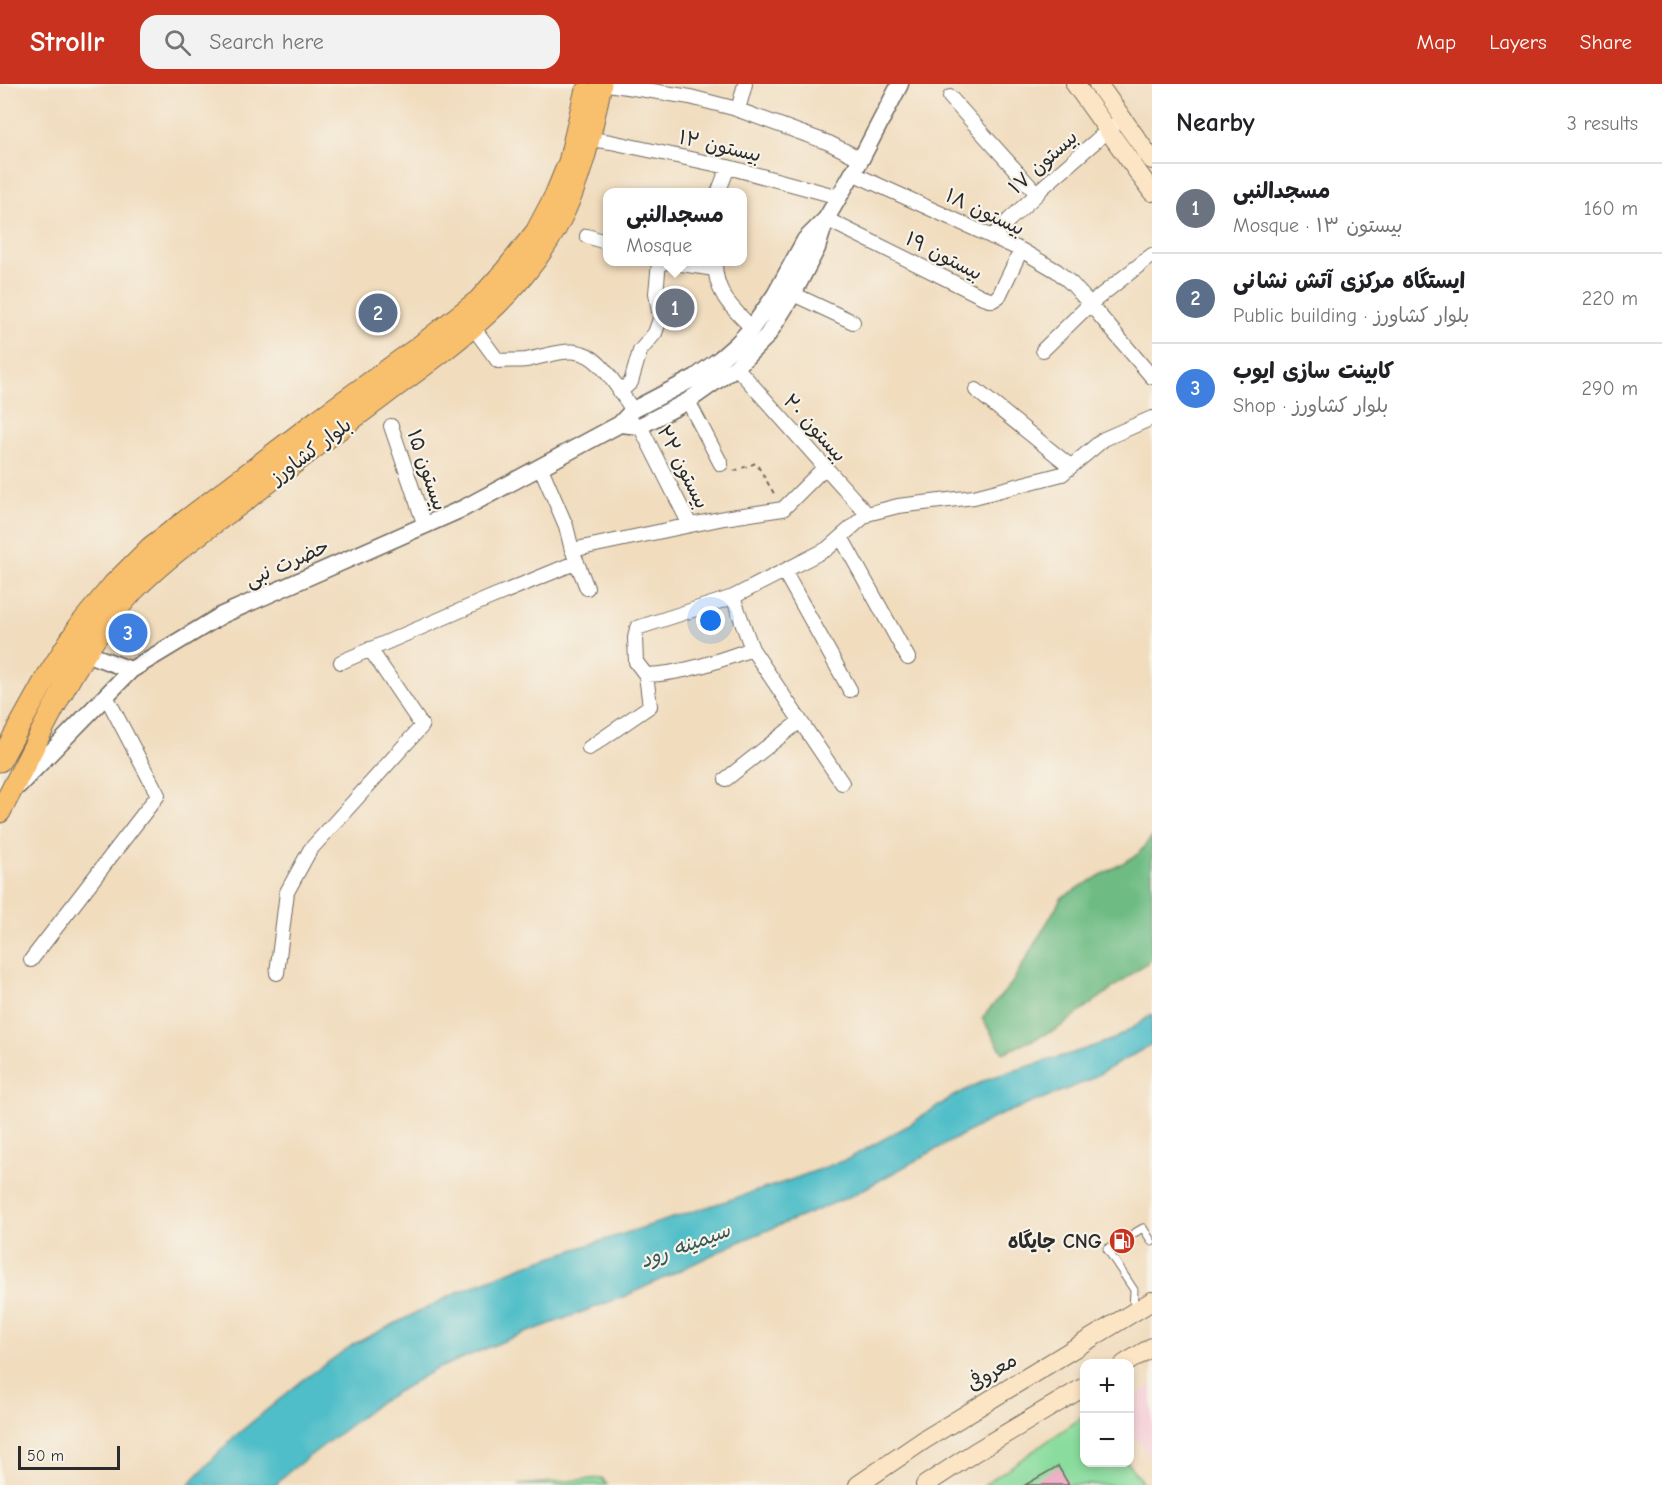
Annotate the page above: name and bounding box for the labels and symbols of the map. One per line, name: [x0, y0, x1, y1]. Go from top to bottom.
street label: بیستون ۱۲: [677, 125, 763, 167]
street label: بیستون ۱۷: [1004, 125, 1082, 199]
street label: بیستون ۱۸: [942, 184, 1028, 240]
street label: بیستون ۱۹: [902, 227, 986, 285]
pin: 1: [656, 286, 694, 330]
pin: 2: [358, 290, 398, 336]
street label: بیستون ۲۰: [779, 389, 851, 467]
street label: بلوار کشاورز: [264, 413, 356, 490]
street label: بیستون ۲۲: [652, 422, 714, 512]
street label: بیستون ۱۵: [402, 426, 452, 514]
street label: حضرت نبی: [241, 534, 333, 593]
your location: [696, 606, 725, 635]
pin: 3: [108, 610, 148, 656]
water label: سیمینه رود: [637, 1217, 734, 1272]
fuel station icon: جایگاه CNG: [1107, 1226, 1137, 1256]
place label: جایگاه CNG: [1008, 1229, 1102, 1253]
street label: معروفی: [962, 1346, 1021, 1396]
scale bar: [18, 1443, 120, 1470]

